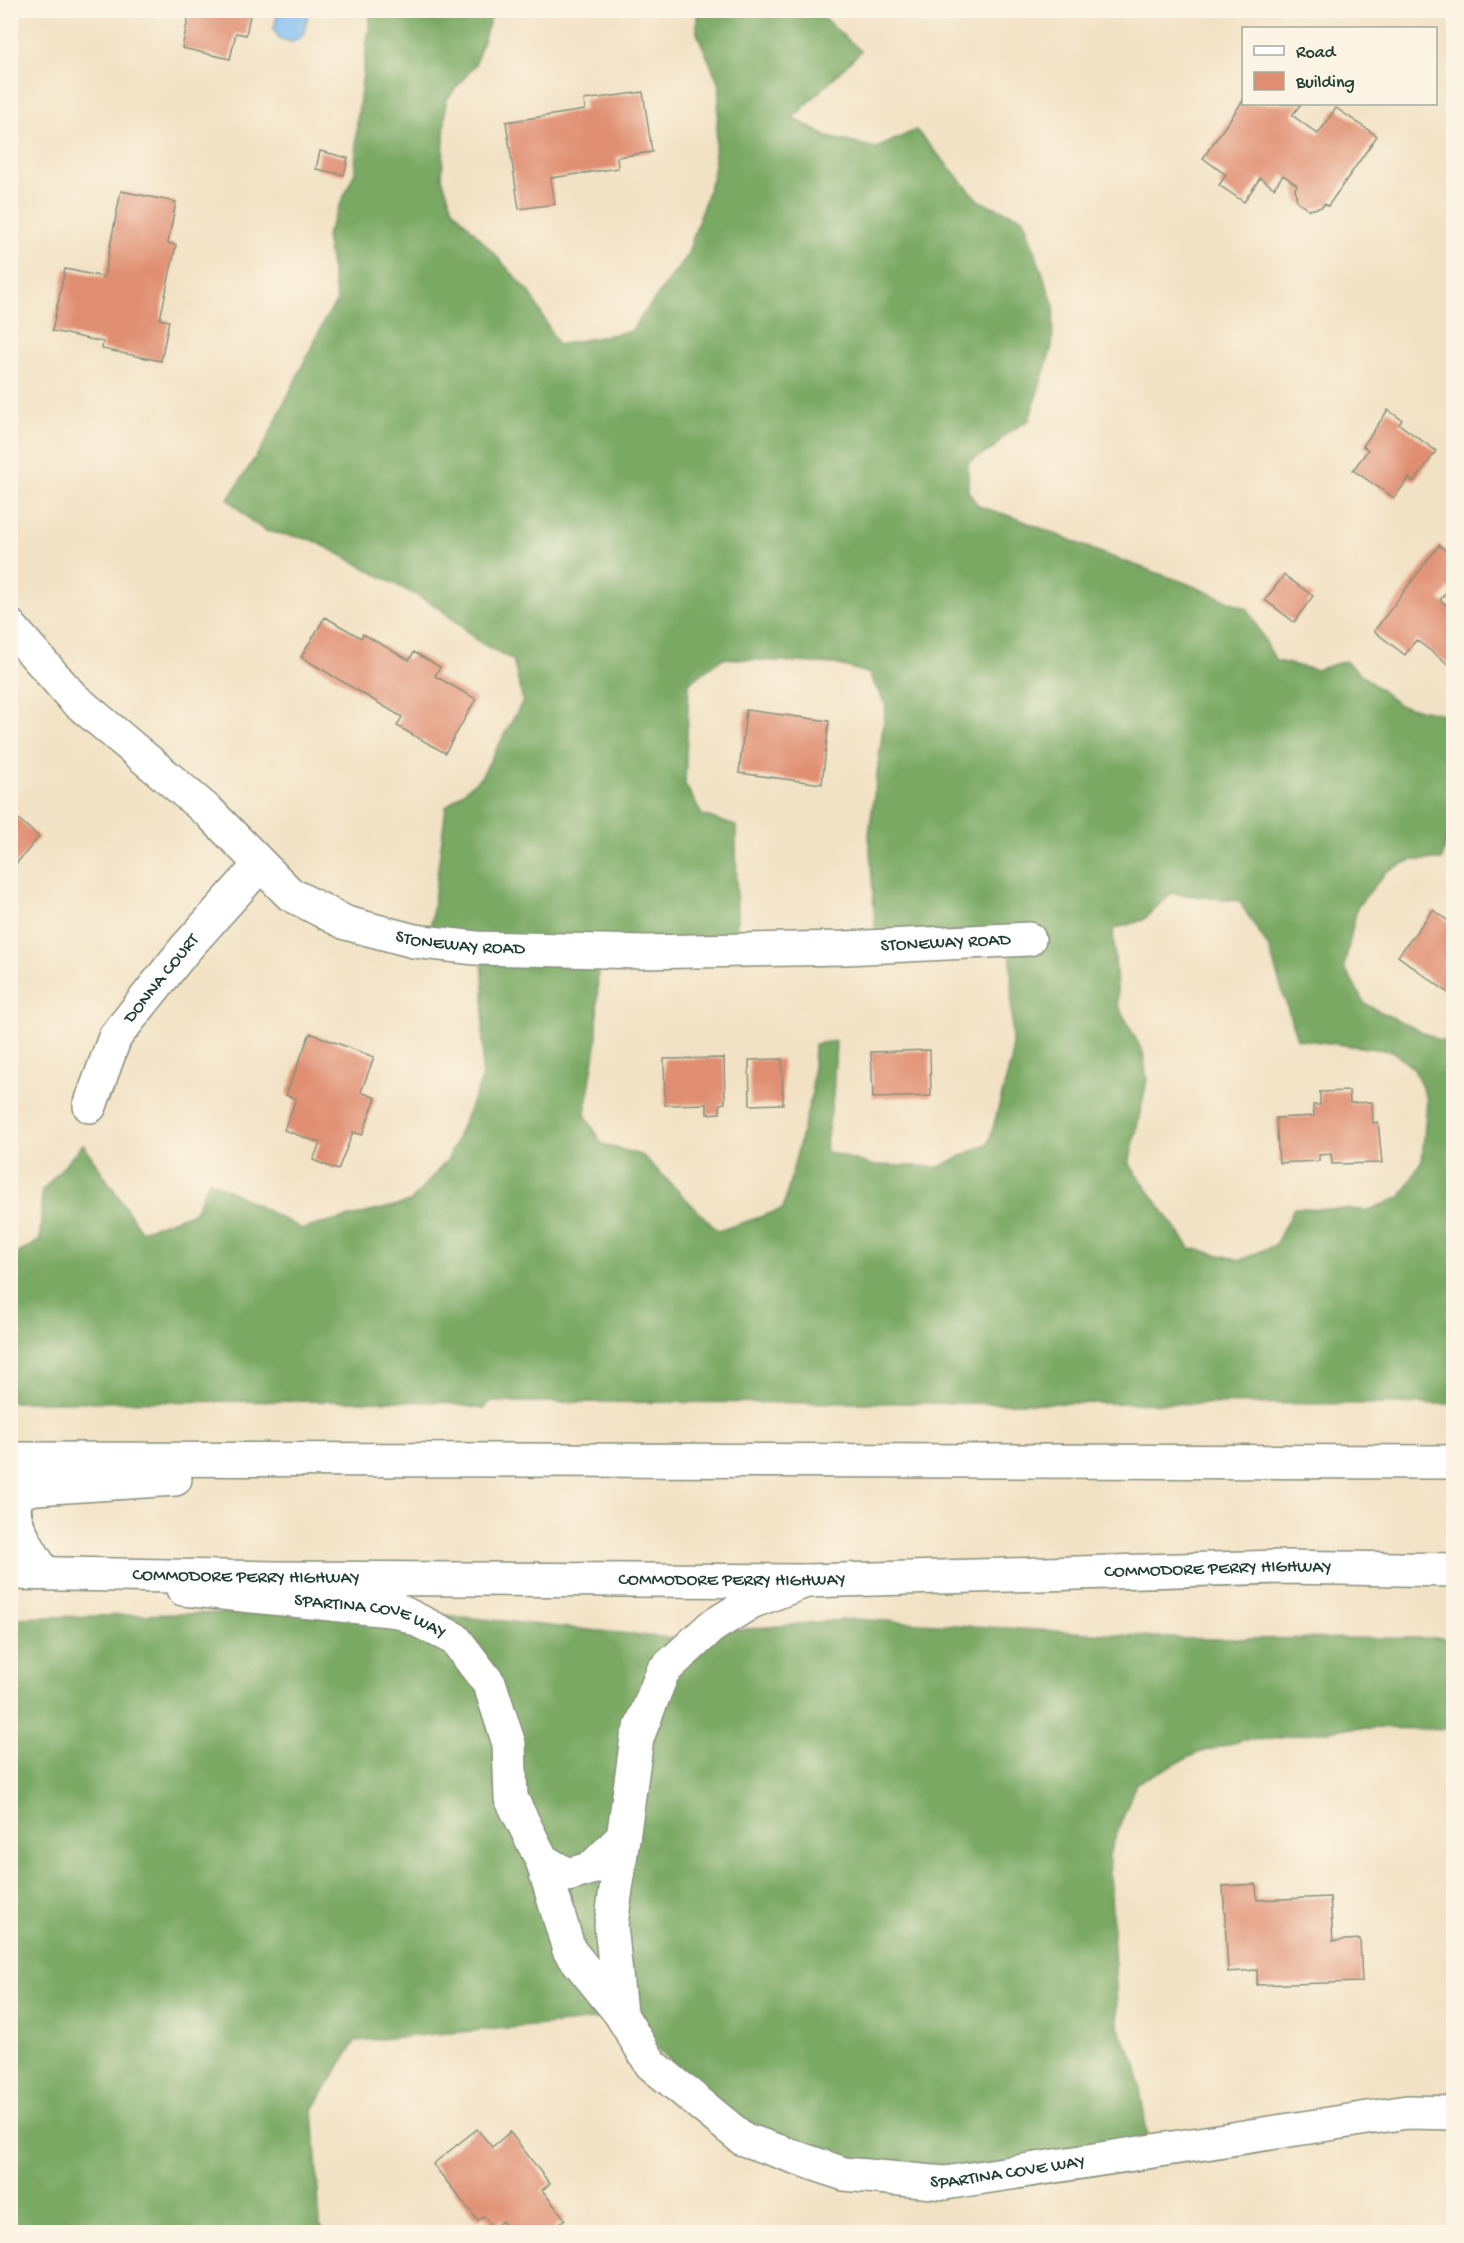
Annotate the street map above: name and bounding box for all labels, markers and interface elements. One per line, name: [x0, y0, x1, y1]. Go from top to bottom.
legend: [1242, 27, 1437, 105]
text: Road: [1296, 43, 1337, 64]
text: Building: [1295, 73, 1355, 94]
street label: STONEWAY ROAD: [393, 926, 525, 960]
street label: DONNA COURT: [119, 929, 204, 1028]
street label: STONEWAY ROAD: [880, 929, 1011, 957]
street label: COMMODORE PERRY HIGHWAY: [1104, 1556, 1331, 1583]
street label: COMMODORE PERRY HIGHWAY: [132, 1565, 360, 1589]
street label: COMMODORE PERRY HIGHWAY: [618, 1569, 846, 1592]
street label: SPARTINA COVE WAY: [293, 1590, 450, 1643]
street label: SPARTINA COVE WAY: [929, 2151, 1087, 2194]

